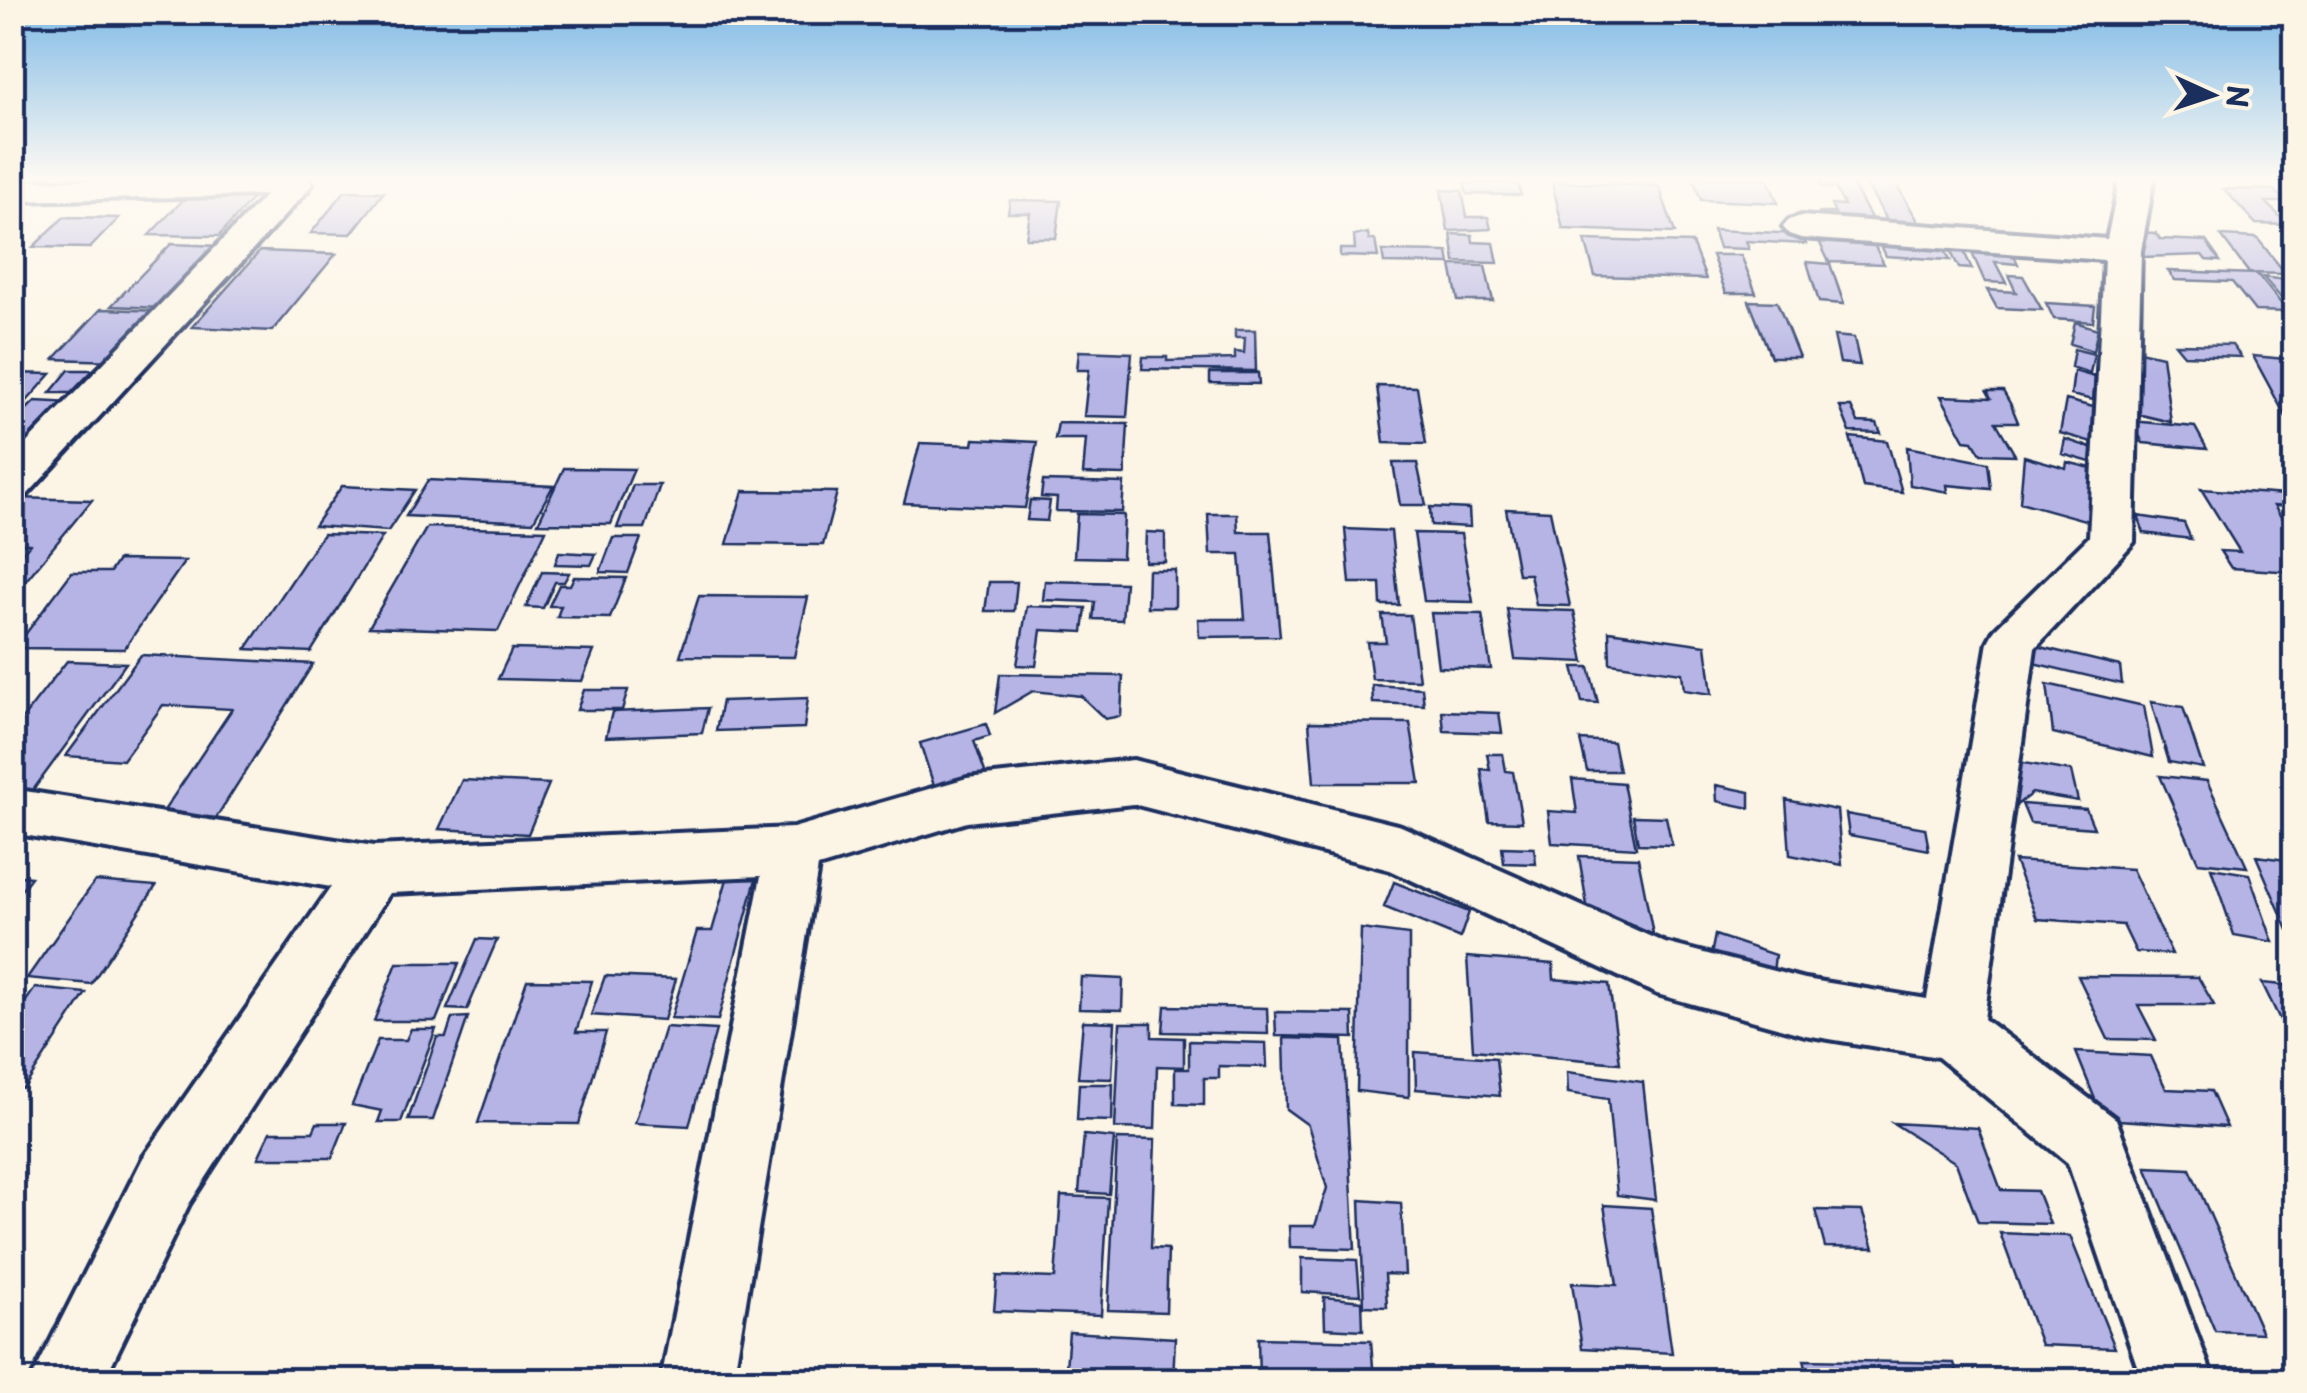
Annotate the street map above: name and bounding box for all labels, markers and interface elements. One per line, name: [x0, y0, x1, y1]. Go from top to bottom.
north arrow: [2162, 45, 2262, 145]
text: N: [2216, 84, 2261, 109]

